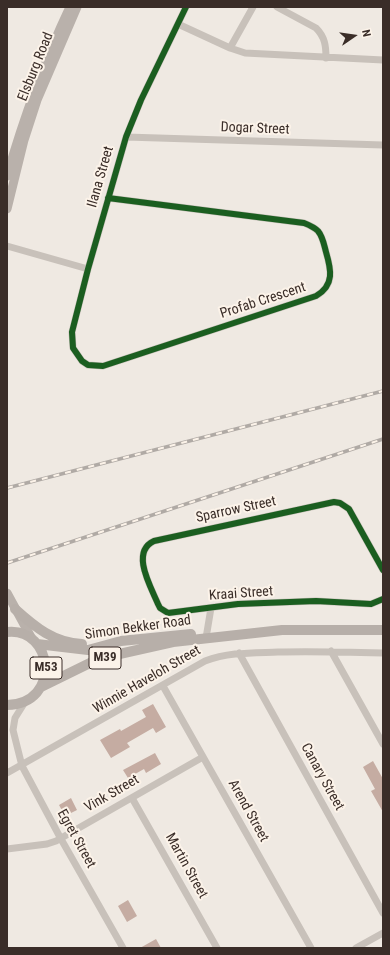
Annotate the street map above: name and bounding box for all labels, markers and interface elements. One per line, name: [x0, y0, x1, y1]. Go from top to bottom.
north arrow: [334, 16, 374, 56]
text: N: [359, 28, 373, 38]
street label: Elsburg Road: [15, 30, 57, 104]
street label: Dogar Street: [220, 119, 290, 139]
street label: Ilana Street: [84, 144, 118, 210]
street label: Profab Crescent: [218, 279, 308, 323]
street label: Sparrow Street: [194, 493, 278, 527]
street label: Kraai Street: [208, 583, 274, 605]
street label: Simon Bekker Road: [84, 612, 192, 644]
street label: Winnie Haveloh Street: [90, 642, 204, 718]
road number: M39: [89, 647, 121, 669]
road number: M53: [30, 657, 62, 679]
street label: Canary Street: [297, 740, 347, 814]
street label: Vink Street: [82, 772, 142, 816]
street label: Arend Street: [224, 777, 272, 845]
street label: Egret Street: [53, 807, 99, 871]
street label: Martin Street: [161, 830, 211, 902]

